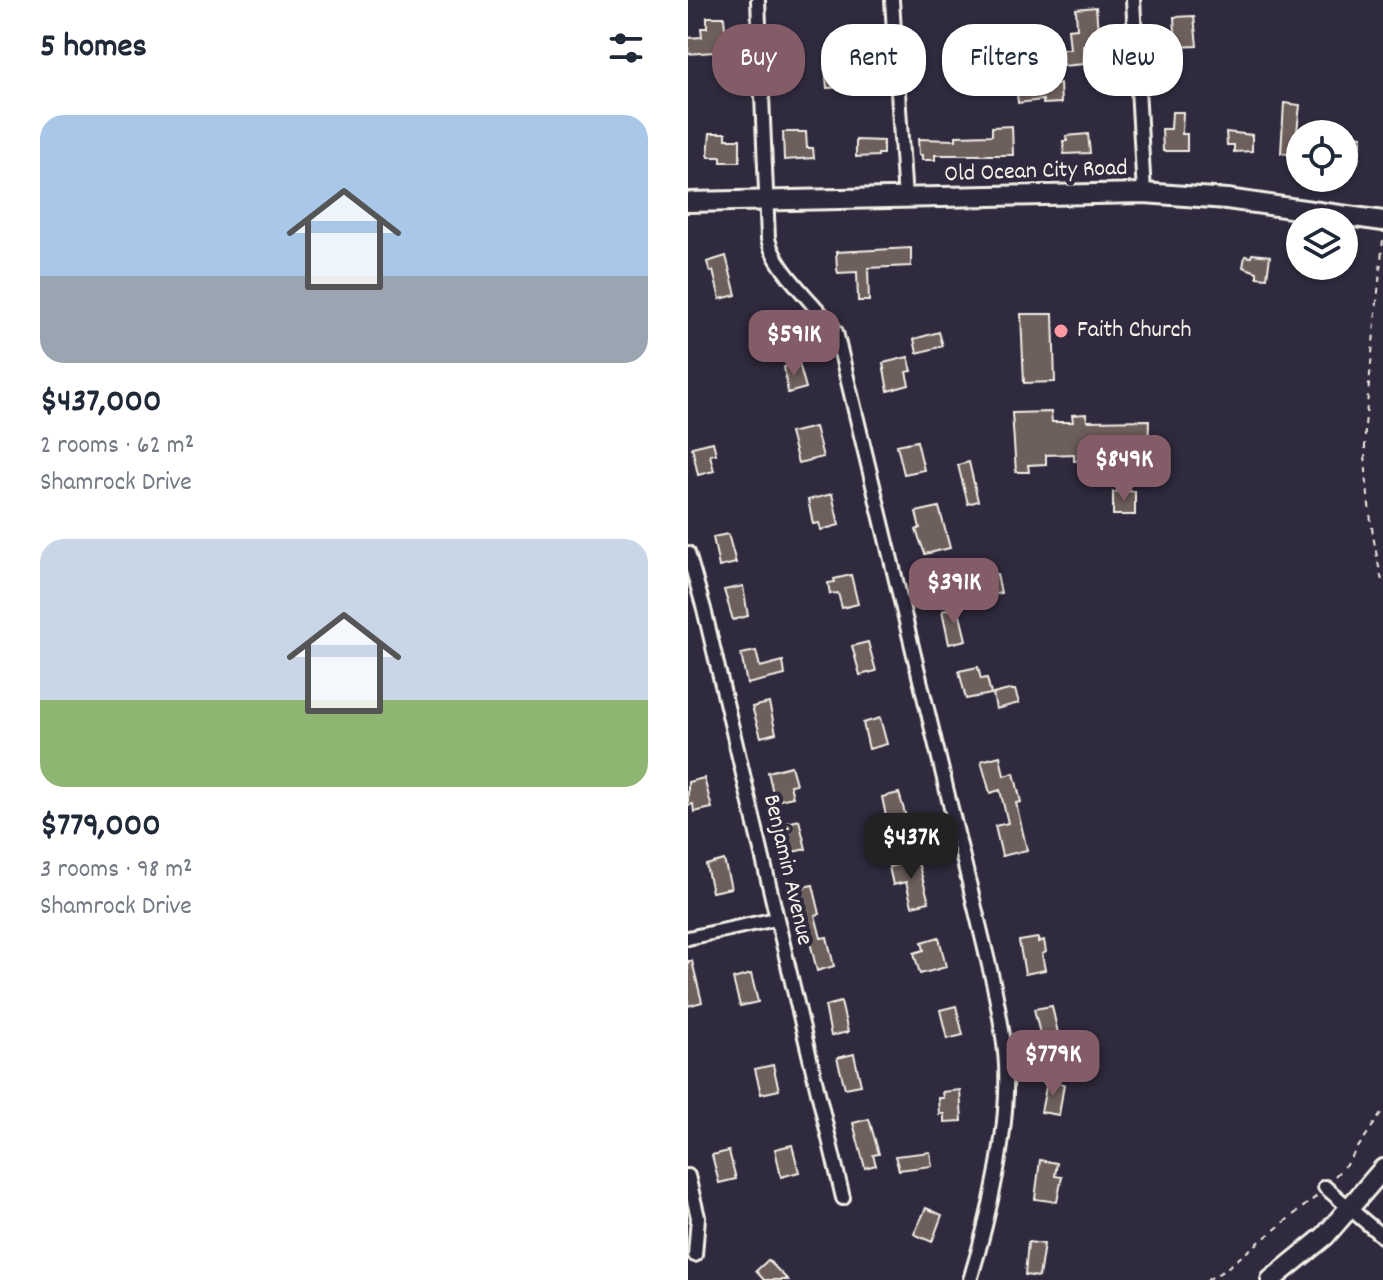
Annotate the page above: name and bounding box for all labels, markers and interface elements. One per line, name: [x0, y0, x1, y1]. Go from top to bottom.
text: 5 homes: [40, 24, 147, 73]
chip: Buy: [712, 24, 805, 96]
chip: Rent: [821, 24, 926, 96]
chip: Filters: [942, 24, 1067, 96]
chip: New: [1083, 24, 1183, 96]
icon: filters: [604, 26, 648, 70]
map controls: [1286, 120, 1358, 280]
button: locate: [1286, 120, 1358, 192]
street label: Old Ocean City Road: [944, 152, 1128, 192]
icon: home: [272, 167, 416, 311]
button: layers: [1286, 208, 1358, 280]
pin: $591K: [738, 310, 850, 378]
place label: Faith Church: [1077, 314, 1191, 348]
text: $591K: [767, 317, 821, 354]
marker: Faith Church: [1052, 322, 1070, 340]
text: $437,000: [40, 379, 162, 428]
text: 2 rooms · 62 m²: [40, 428, 194, 465]
pin: $849K: [1068, 435, 1180, 503]
text: $849K: [1095, 442, 1153, 479]
text: Shamrock Drive: [40, 465, 192, 502]
pin: $391K: [898, 558, 1010, 626]
text: $391K: [927, 565, 981, 602]
icon: home: [272, 591, 416, 735]
street label: Benjamin Avenue: [753, 791, 821, 949]
text: $779,000: [40, 803, 161, 852]
pin: $437K: [855, 813, 967, 881]
text: $437K: [882, 820, 940, 857]
text: 3 rooms · 98 m²: [40, 852, 193, 889]
text: Shamrock Drive: [40, 889, 192, 926]
pin: $779K: [997, 1030, 1109, 1098]
text: $779K: [1024, 1037, 1082, 1074]

